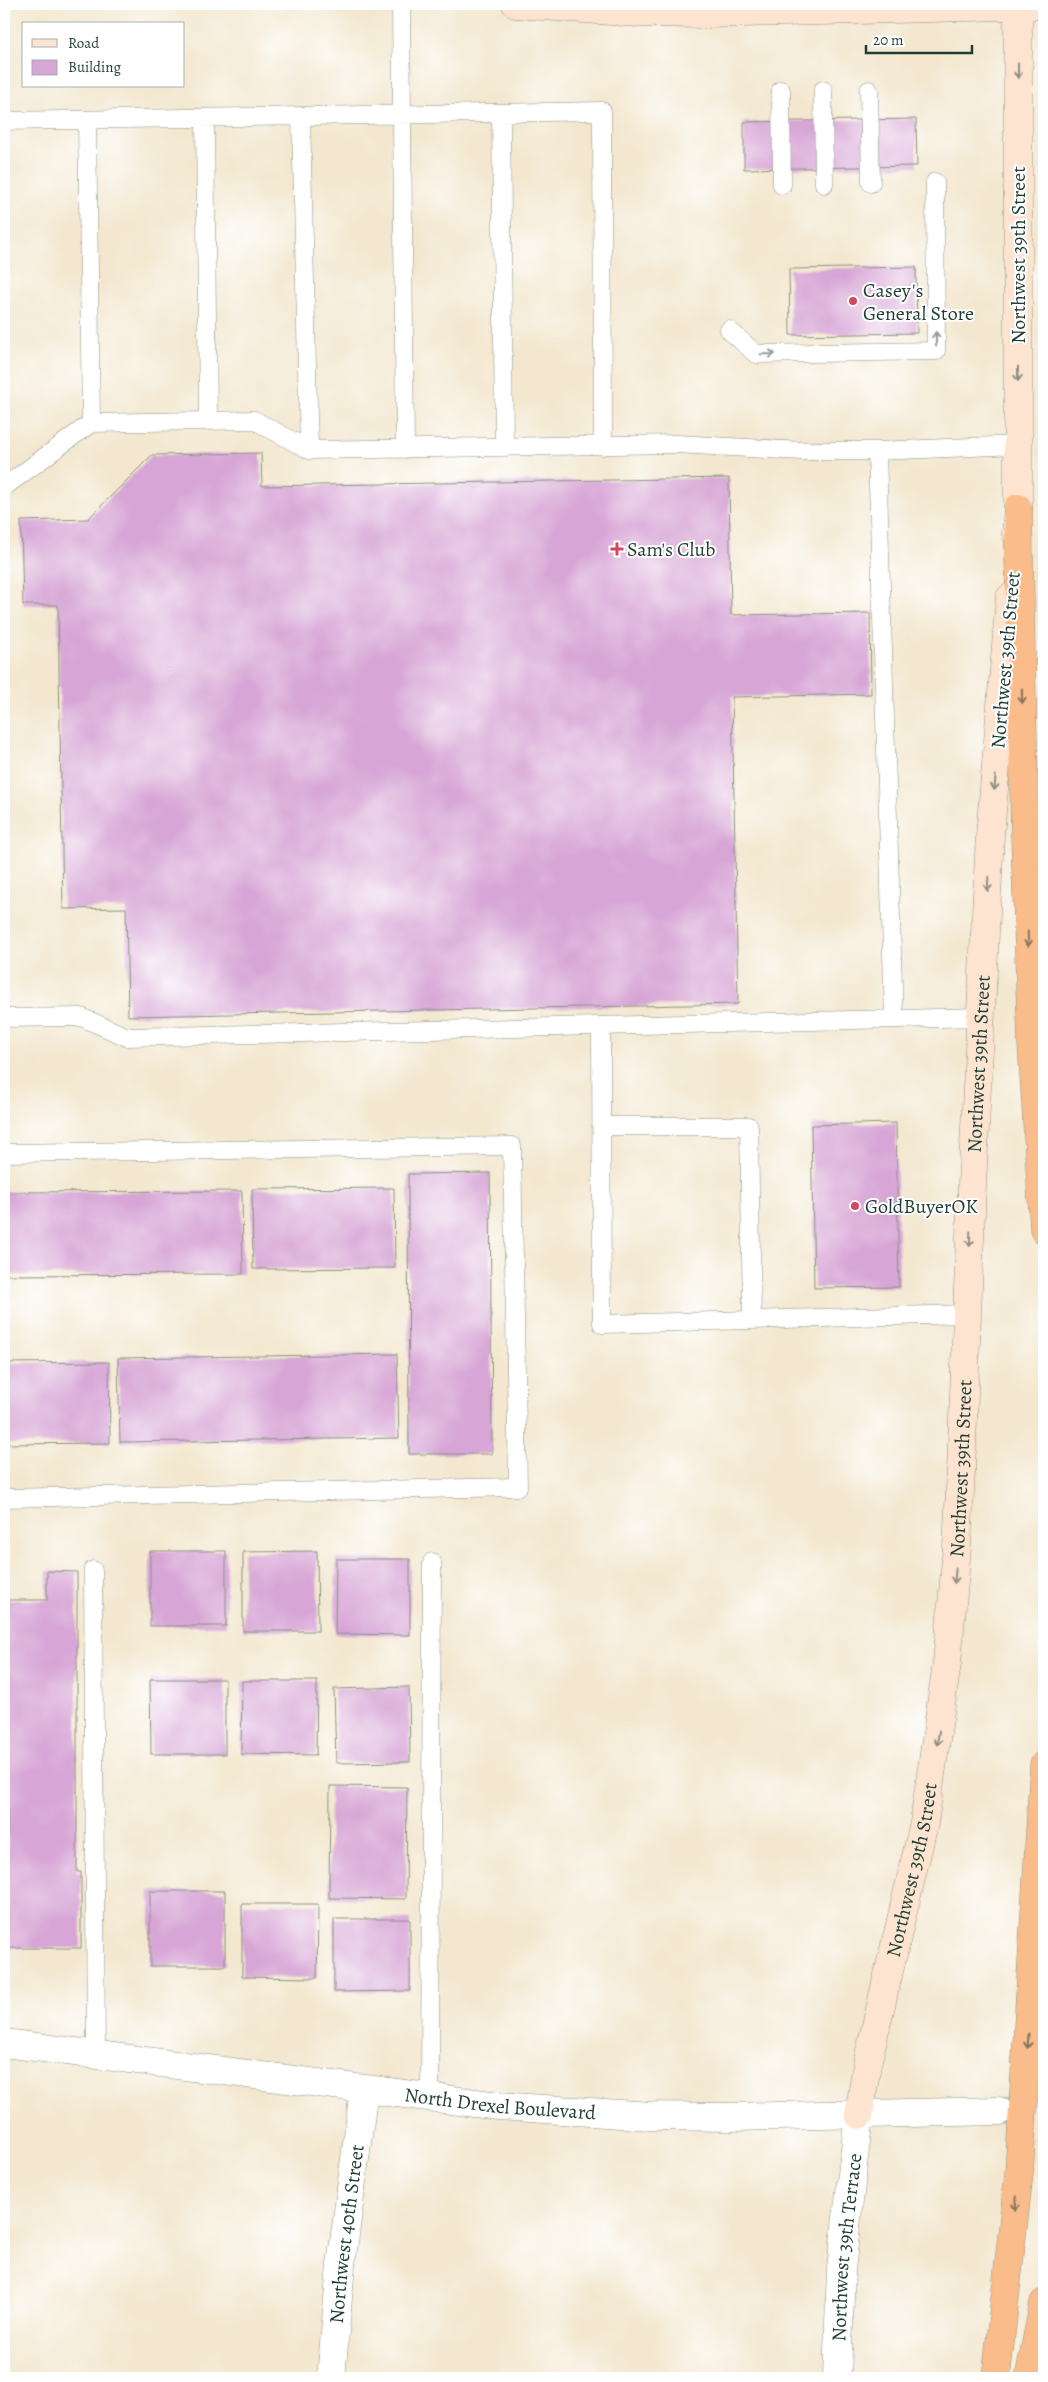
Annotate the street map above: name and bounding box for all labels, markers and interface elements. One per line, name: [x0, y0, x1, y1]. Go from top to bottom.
legend: [22, 22, 185, 88]
scale bar: [866, 22, 972, 54]
text: 20 m: [873, 30, 904, 50]
text: Road: [68, 33, 100, 53]
text: Building: [68, 57, 121, 77]
one-way arrow: [1013, 63, 1023, 79]
street label: Northwest 39th Street: [1005, 166, 1032, 344]
place label: Casey's General Store: [863, 277, 974, 327]
marker: Casey's General Store: [847, 295, 859, 307]
one-way arrow: [931, 332, 941, 348]
one-way arrow: [760, 349, 776, 359]
one-way arrow: [1013, 366, 1023, 382]
place label: Sam's Club: [627, 536, 715, 563]
marker: Sam's Club: [611, 543, 623, 555]
street label: Northwest 39th Street: [984, 570, 1027, 750]
one-way arrow: [1017, 688, 1026, 704]
one-way arrow: [990, 775, 999, 791]
one-way arrow: [983, 876, 993, 892]
one-way arrow: [1023, 930, 1033, 947]
street label: Northwest 39th Street: [961, 974, 997, 1153]
place label: GoldBuyerOK: [865, 1193, 978, 1220]
marker: GoldBuyerOK: [849, 1200, 861, 1212]
one-way arrow: [966, 1231, 975, 1247]
street label: Northwest 39th Street: [943, 1379, 979, 1558]
one-way arrow: [950, 1568, 960, 1584]
one-way arrow: [932, 1729, 942, 1745]
street label: Northwest 39th Street: [880, 1781, 944, 1960]
one-way arrow: [1023, 2033, 1032, 2049]
street label: North Drexel Boulevard: [403, 2081, 597, 2126]
street label: Northwest 40th Street: [323, 2142, 371, 2325]
street label: Northwest 39th Terrace: [825, 2152, 868, 2342]
one-way arrow: [1011, 2195, 1021, 2211]

